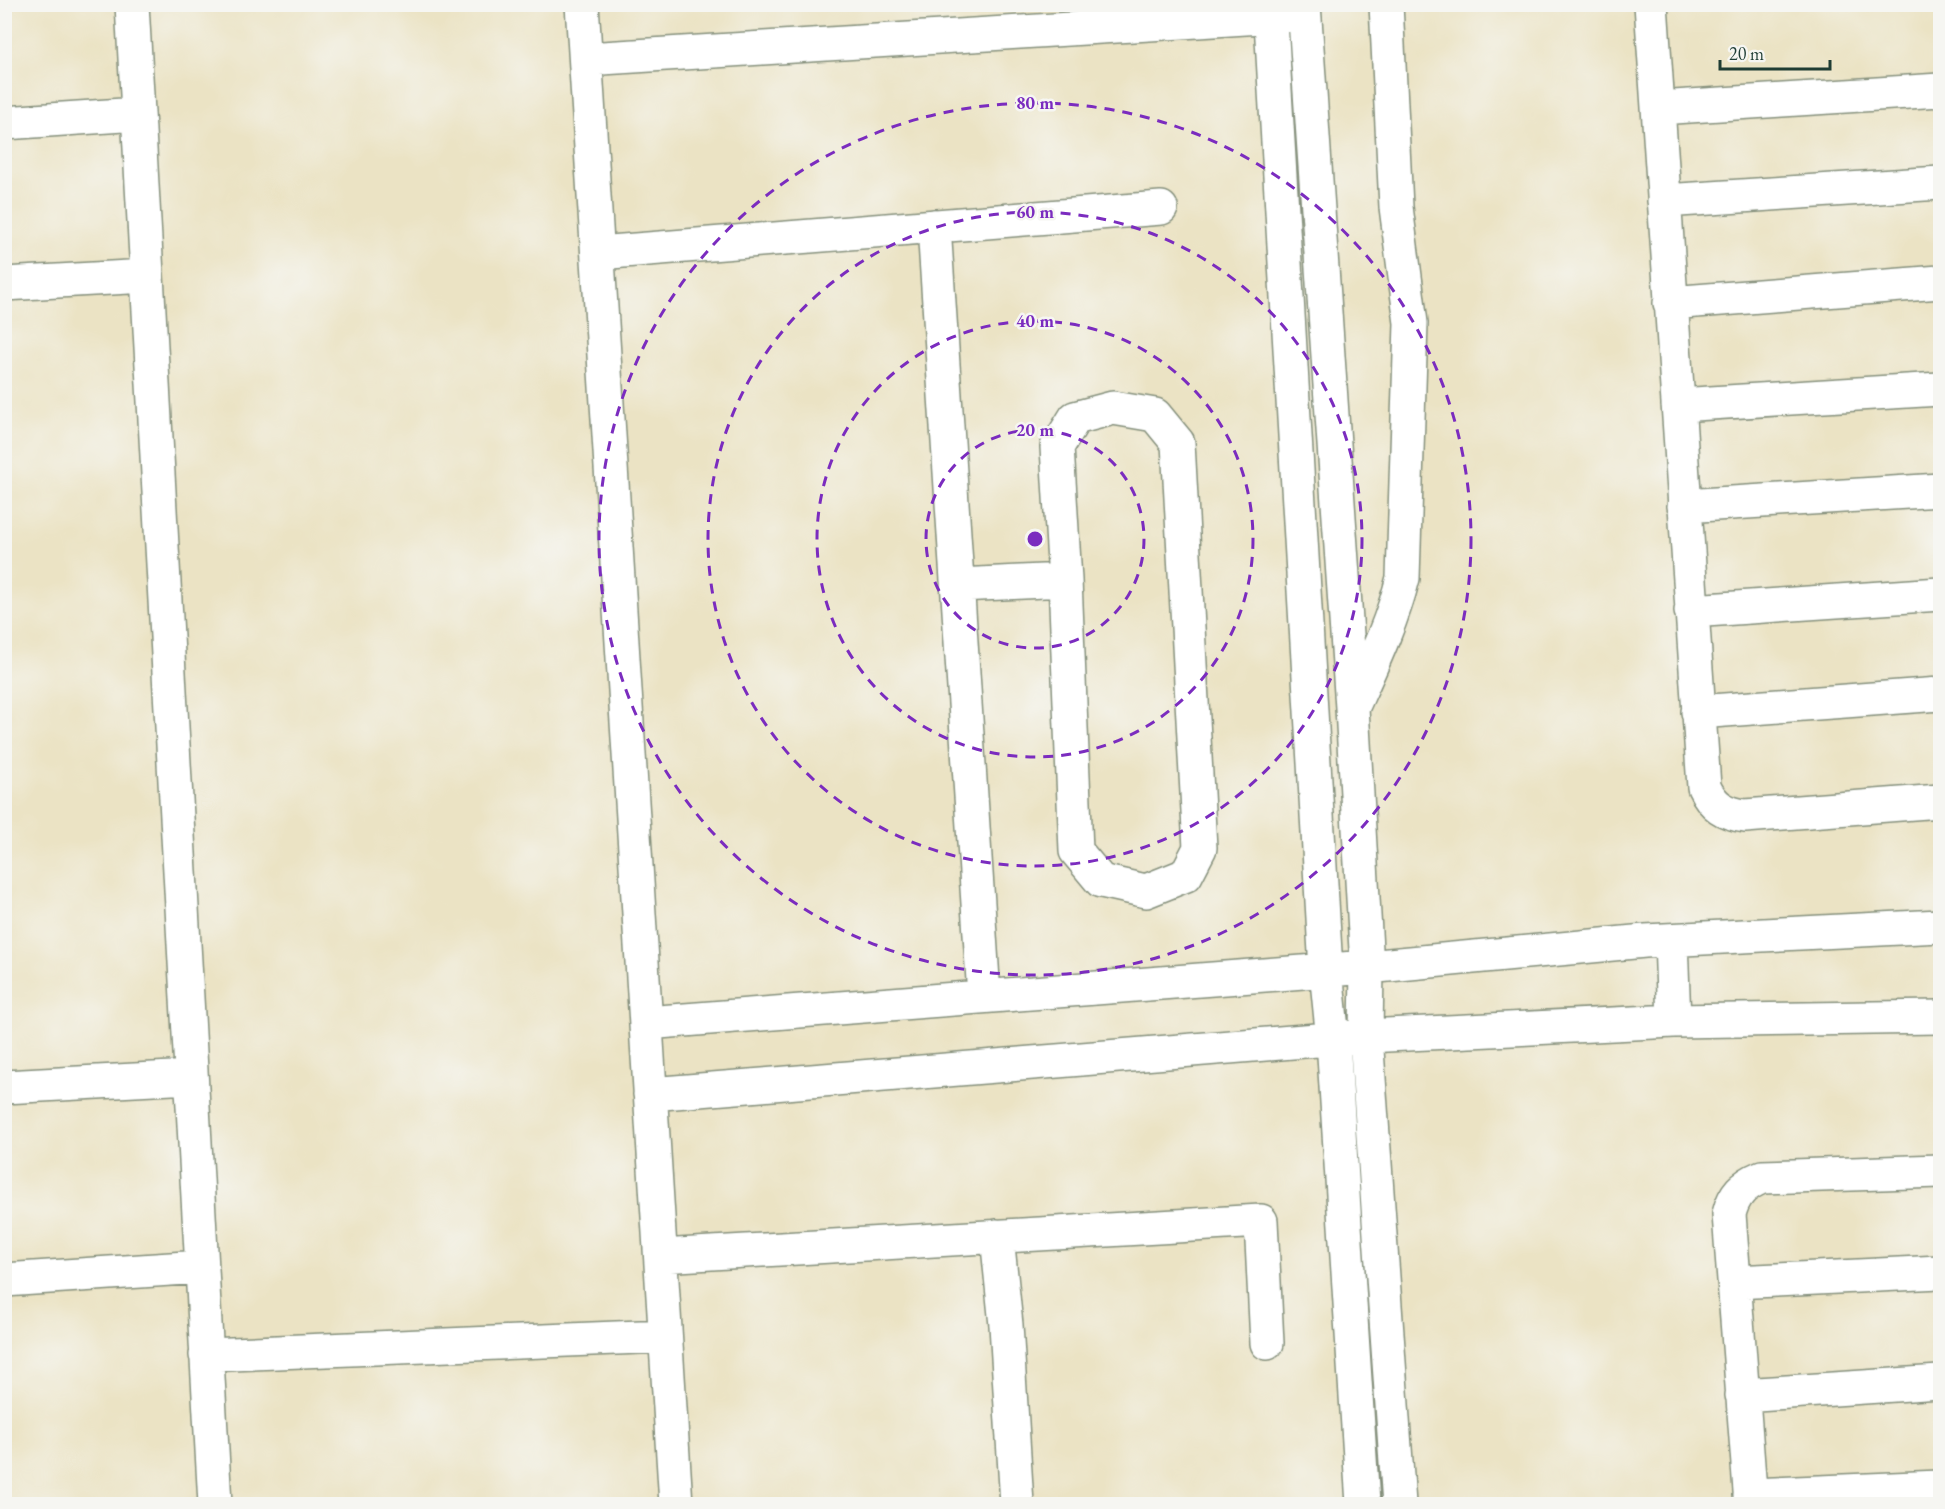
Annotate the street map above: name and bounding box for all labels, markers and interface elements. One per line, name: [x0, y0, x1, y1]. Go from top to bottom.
scale bar: [1720, 33, 1830, 71]
text: 20 m: [1729, 42, 1764, 65]
text: 80 m: [1016, 91, 1054, 114]
text: 60 m: [1016, 200, 1054, 223]
text: 40 m: [1016, 309, 1054, 332]
text: 20 m: [1016, 418, 1054, 441]
centre of rings: [1025, 529, 1045, 549]

